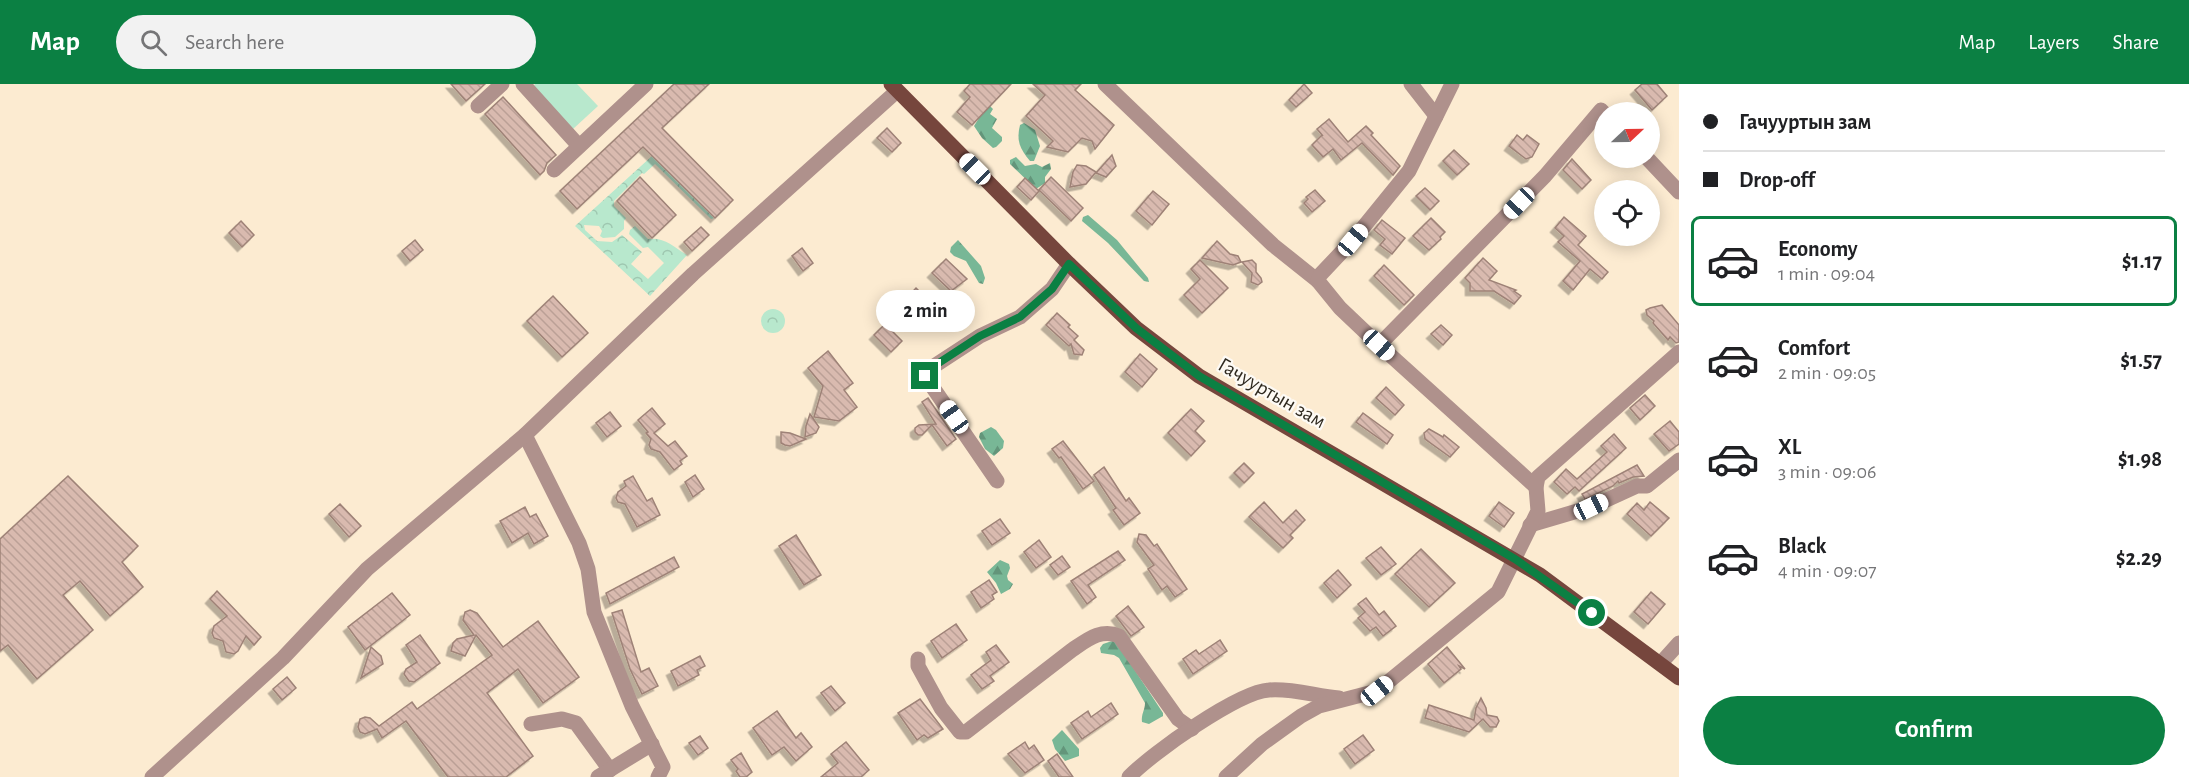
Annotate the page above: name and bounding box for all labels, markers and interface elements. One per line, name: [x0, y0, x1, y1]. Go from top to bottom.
search box: [116, 15, 536, 69]
icon: search: [137, 26, 170, 59]
text: Map: [30, 28, 80, 56]
text: Search here: [185, 31, 284, 53]
text: Map: [1959, 32, 1995, 53]
text: Layers: [2028, 32, 2079, 53]
text: Share: [2112, 32, 2159, 53]
north arrow: [1594, 102, 1660, 168]
map controls: [1594, 102, 1660, 246]
text: Гачууртын зам: [1739, 111, 1872, 133]
car: [956, 150, 994, 188]
text: Drop-off: [1739, 169, 1815, 191]
button: locate: [1594, 180, 1660, 246]
car: [1500, 184, 1538, 222]
car: [1335, 220, 1371, 260]
icon: car: [1706, 234, 1760, 288]
text: Economy: [1778, 238, 1858, 260]
text: $1.17: [2122, 250, 2162, 272]
text: 1 min · 09:04: [1778, 264, 1875, 284]
callout: 2 min: [876, 289, 974, 331]
text: 2 min: [903, 301, 948, 321]
car: [1360, 326, 1398, 364]
icon: car: [1706, 333, 1760, 387]
text: Comfort: [1778, 337, 1850, 359]
text: $1.57: [2120, 349, 2162, 371]
street label: Гачууртын зам: [1215, 354, 1329, 432]
route end: [911, 362, 938, 389]
text: 2 min · 09:05: [1778, 363, 1876, 383]
car: [936, 397, 972, 437]
icon: car: [1706, 432, 1760, 486]
text: XL: [1778, 436, 1801, 458]
text: $1.98: [2118, 448, 2162, 470]
text: 3 min · 09:06: [1778, 462, 1876, 482]
car: [1571, 491, 1611, 523]
icon: car: [1706, 531, 1760, 585]
text: Black: [1778, 535, 1826, 557]
text: $2.29: [2116, 547, 2162, 569]
text: 4 min · 09:07: [1778, 561, 1877, 581]
route start: [1578, 599, 1605, 626]
car: [1357, 673, 1397, 709]
button: Confirm: [1703, 696, 2165, 765]

